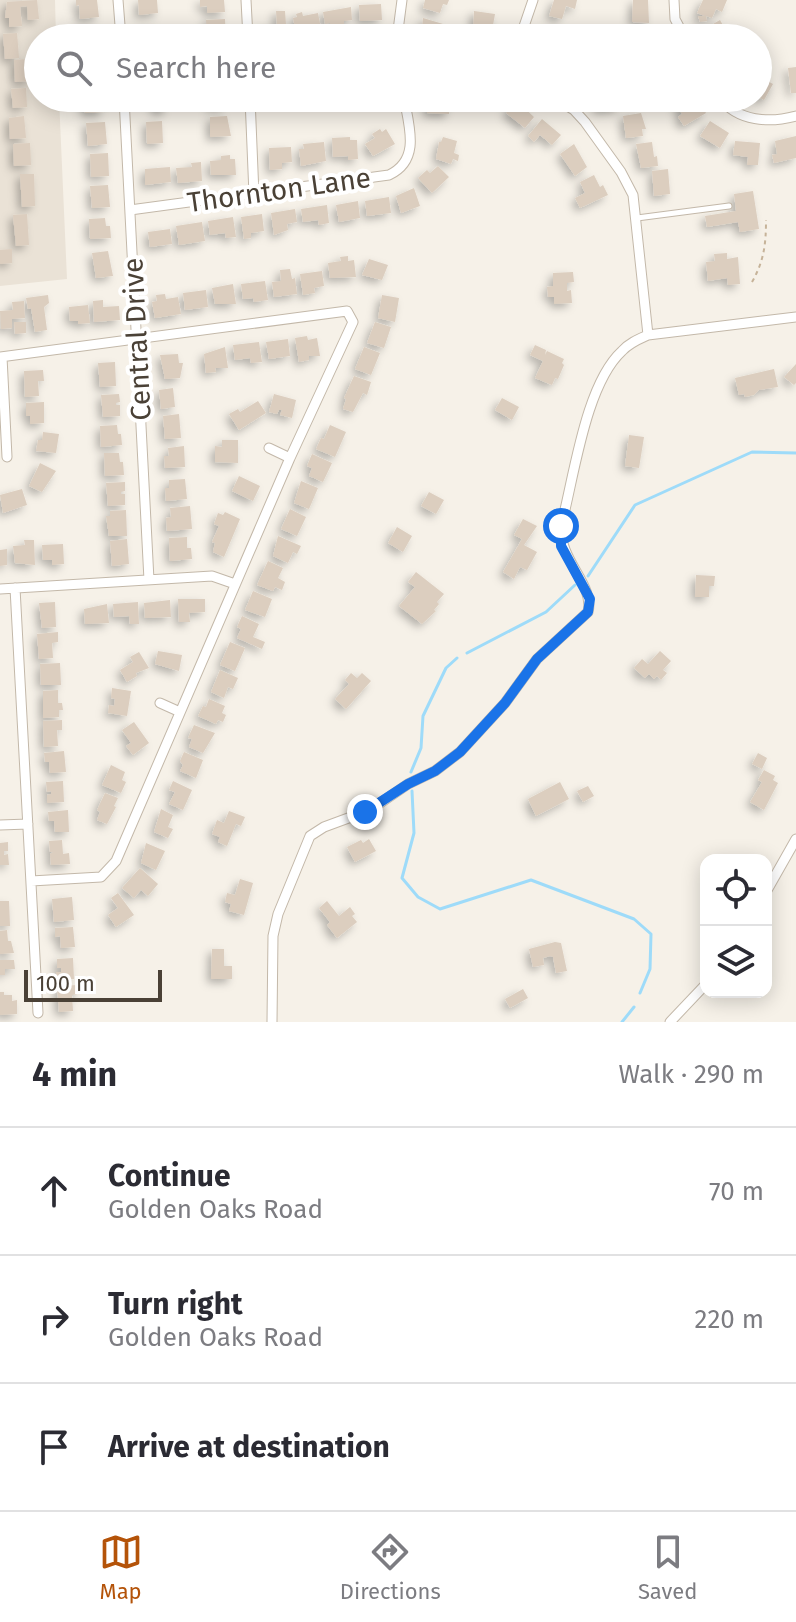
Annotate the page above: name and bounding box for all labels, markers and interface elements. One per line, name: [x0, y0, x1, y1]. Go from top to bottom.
search box: [24, 24, 772, 112]
icon: search: [52, 46, 96, 90]
text: Search here: [116, 50, 276, 86]
street label: Thornton Lane: [185, 161, 373, 219]
street label: Central Drive: [116, 257, 158, 421]
route start: [543, 508, 579, 544]
route end: [347, 794, 383, 830]
map controls: [700, 854, 772, 998]
button: locate: [700, 854, 772, 926]
button: layers: [700, 926, 772, 998]
scale bar: [24, 966, 162, 1002]
text: 100 m: [36, 970, 95, 997]
text: 4 min: [32, 1054, 117, 1095]
text: Walk · 290 m: [619, 1059, 764, 1090]
text: Continue: [108, 1158, 231, 1194]
icon: ahead: [32, 1169, 76, 1213]
text: 70 m: [709, 1176, 764, 1207]
text: Golden Oaks Road: [108, 1194, 323, 1225]
text: Turn right: [108, 1286, 243, 1322]
icon: right: [32, 1297, 76, 1341]
text: 220 m: [695, 1304, 764, 1335]
text: Golden Oaks Road: [108, 1322, 323, 1353]
icon: arrive: [32, 1425, 76, 1469]
text: Arrive at destination: [108, 1429, 390, 1465]
tab: Map: [99, 1530, 143, 1605]
tab: Directions: [340, 1530, 441, 1605]
tab: Saved: [638, 1530, 697, 1605]

